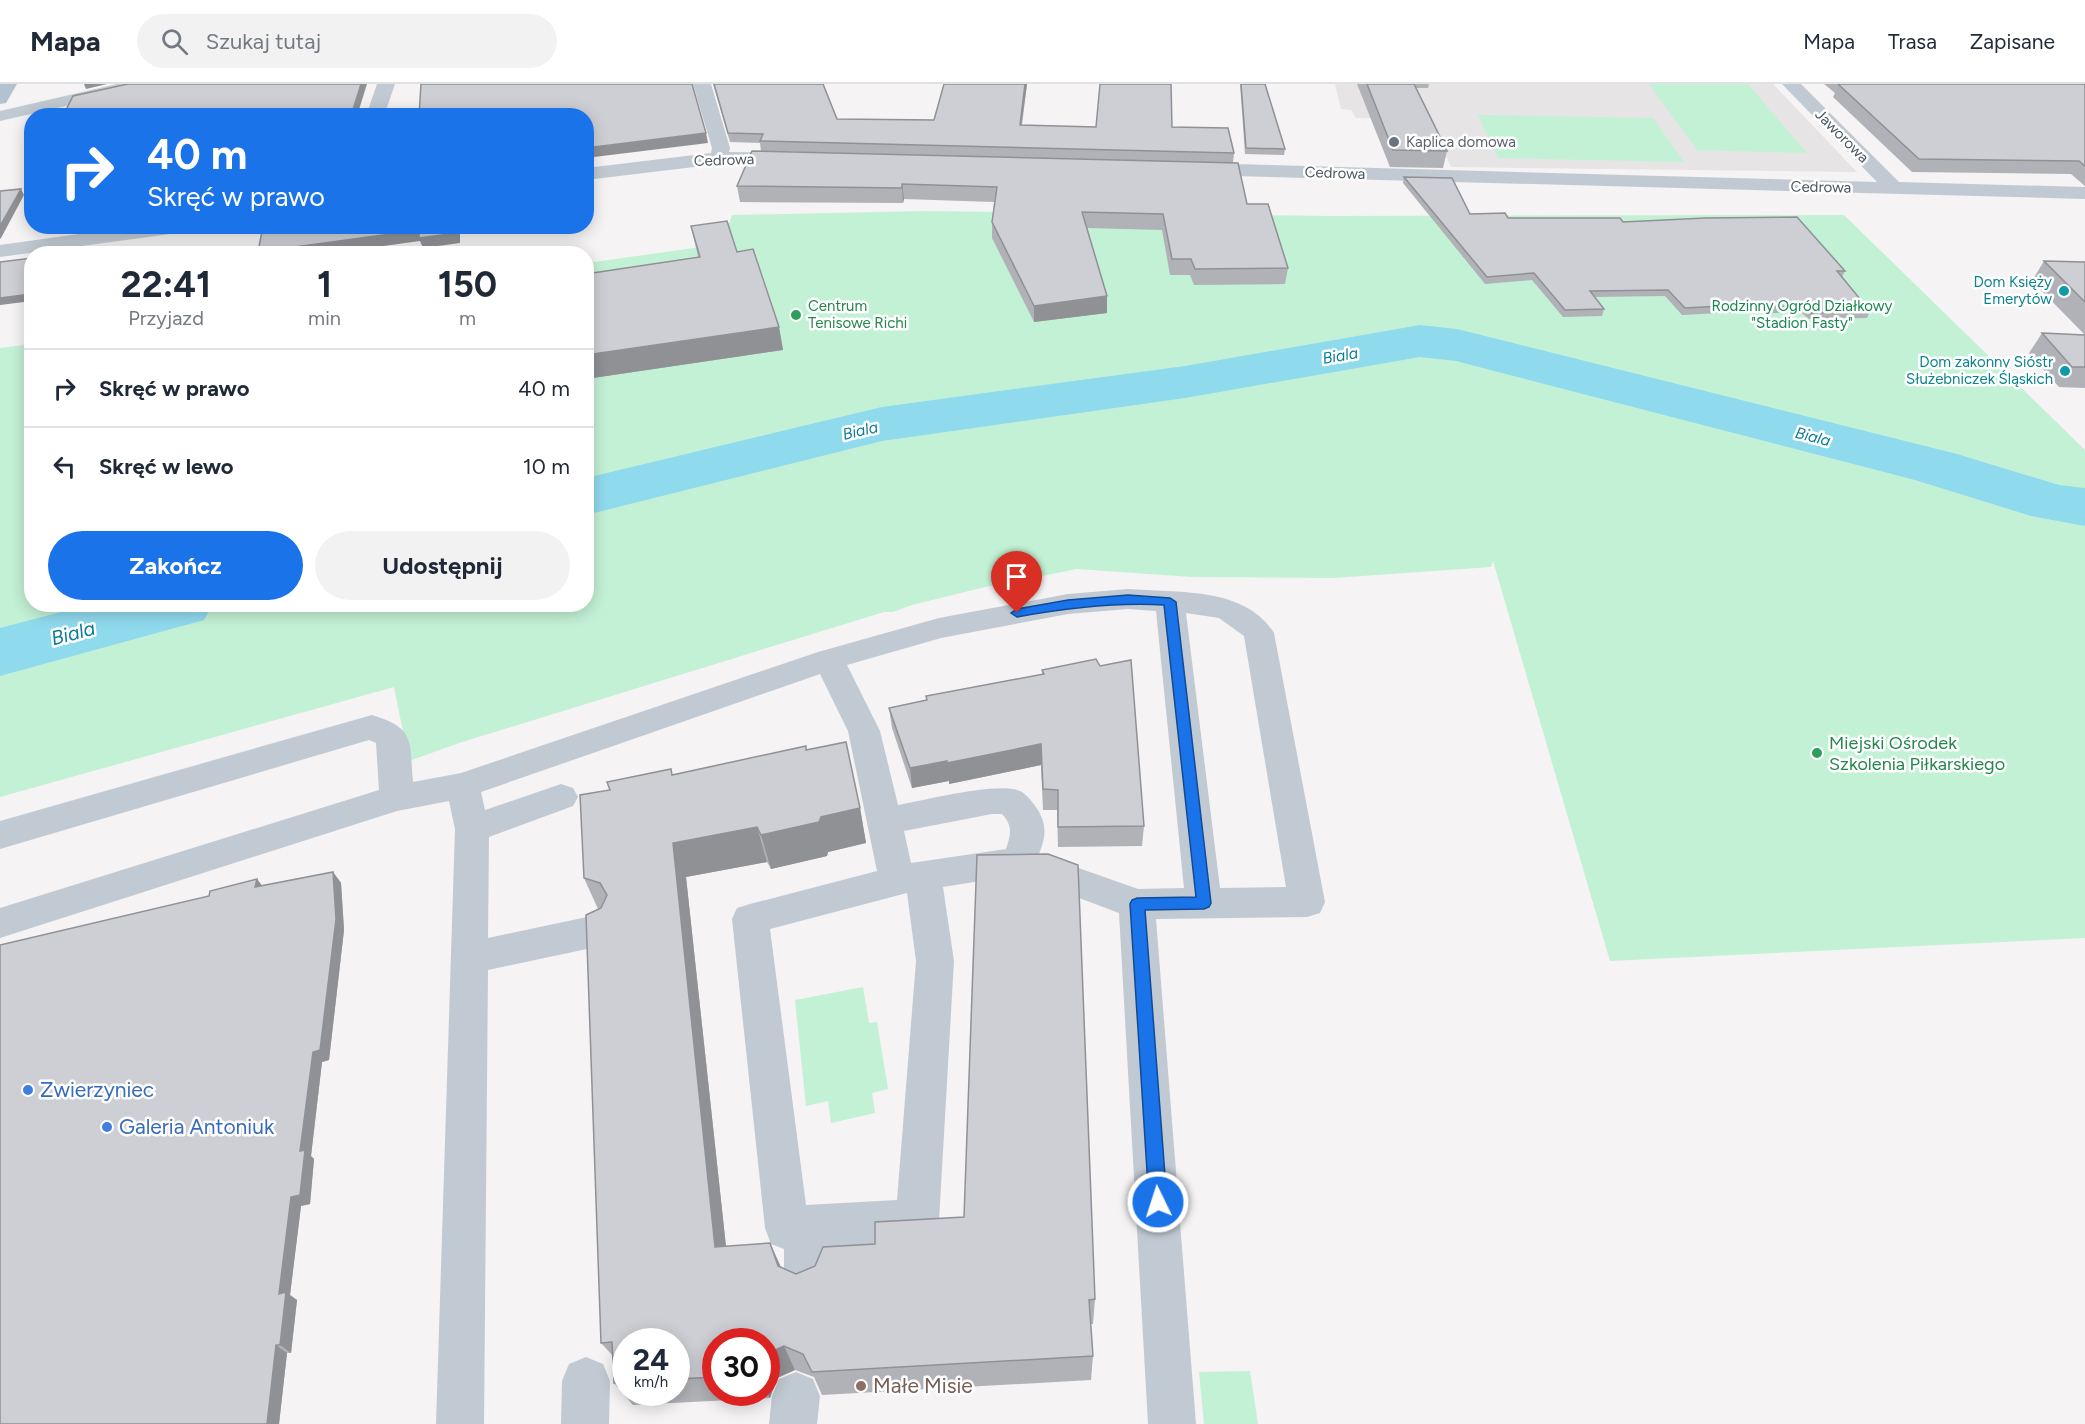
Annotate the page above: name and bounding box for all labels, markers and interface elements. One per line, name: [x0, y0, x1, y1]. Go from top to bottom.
search box: [137, 14, 557, 68]
text: Mapa: [30, 24, 101, 58]
icon: search: [158, 25, 191, 58]
text: Szukaj tutaj: [206, 28, 321, 55]
text: Mapa: [1803, 29, 1855, 54]
text: Trasa: [1888, 29, 1937, 54]
text: Zapisane: [1970, 29, 2055, 54]
street label: Jaworowa: [1811, 105, 1873, 167]
text: 40 m: [147, 129, 247, 180]
icon: right: [48, 132, 126, 210]
place label: Kaplica domowa: [1406, 133, 1516, 151]
marker: Kaplica domowa: [1387, 135, 1401, 149]
street label: Cedrowa: [693, 150, 755, 170]
street label: Cedrowa: [1304, 163, 1366, 183]
street label: Cedrowa: [1791, 177, 1851, 197]
text: Skręć w prawo: [147, 180, 325, 213]
text: 22:41: [121, 263, 211, 306]
text: 1: [317, 263, 332, 306]
text: 150: [438, 263, 497, 306]
place label: Dom Księży Emerytów: [1973, 273, 2052, 308]
marker: Dom Księży Emerytów: [2057, 284, 2071, 298]
place label: Centrum Tenisowe Richi: [808, 297, 907, 332]
park label: Rodzinny Ogród Działkowy "Stadion Fasty": [1712, 297, 1893, 332]
text: Przyjazd: [128, 306, 204, 330]
text: min: [308, 306, 341, 330]
text: m: [459, 306, 476, 330]
marker: Centrum Tenisowe Richi: [789, 308, 803, 322]
water label: Biala: [1321, 343, 1359, 368]
place label: Dom zakonny Sióstr Służebniczek Śląskich: [1906, 353, 2053, 388]
marker: Dom zakonny Sióstr Służebniczek Śląskich: [2058, 364, 2072, 378]
icon: right: [48, 372, 81, 405]
text: Skręć w prawo: [99, 375, 249, 402]
text: 40 m: [518, 375, 570, 402]
water label: Biala: [841, 417, 880, 444]
water label: Biala: [1793, 423, 1833, 450]
icon: left: [48, 450, 81, 483]
text: Skręć w lewo: [99, 453, 234, 480]
text: 10 m: [523, 453, 570, 480]
button: Zakończ: [48, 531, 303, 600]
button: Udostępnij: [315, 531, 570, 600]
pin: [991, 551, 1042, 613]
icon: arrive: [1000, 560, 1033, 593]
water label: Biala: [48, 616, 98, 650]
place label: Miejski Ośrodek Szkolenia Piłkarskiego: [1829, 732, 2005, 775]
marker: Miejski Ośrodek Szkolenia Piłkarskiego: [1810, 746, 1824, 760]
place label: Zwierzyniec: [40, 1077, 154, 1102]
marker: Zwierzyniec: [21, 1083, 35, 1097]
place label: Galeria Antoniuk: [119, 1114, 275, 1139]
marker: Galeria Antoniuk: [100, 1120, 114, 1134]
position arrow: [1126, 1170, 1190, 1234]
speed limit sign: 30: [702, 1328, 780, 1406]
text: 24: [633, 1341, 669, 1378]
text: km/h: [634, 1373, 668, 1391]
place label: Małe Misie: [873, 1373, 973, 1398]
marker: Małe Misie: [854, 1379, 868, 1393]

